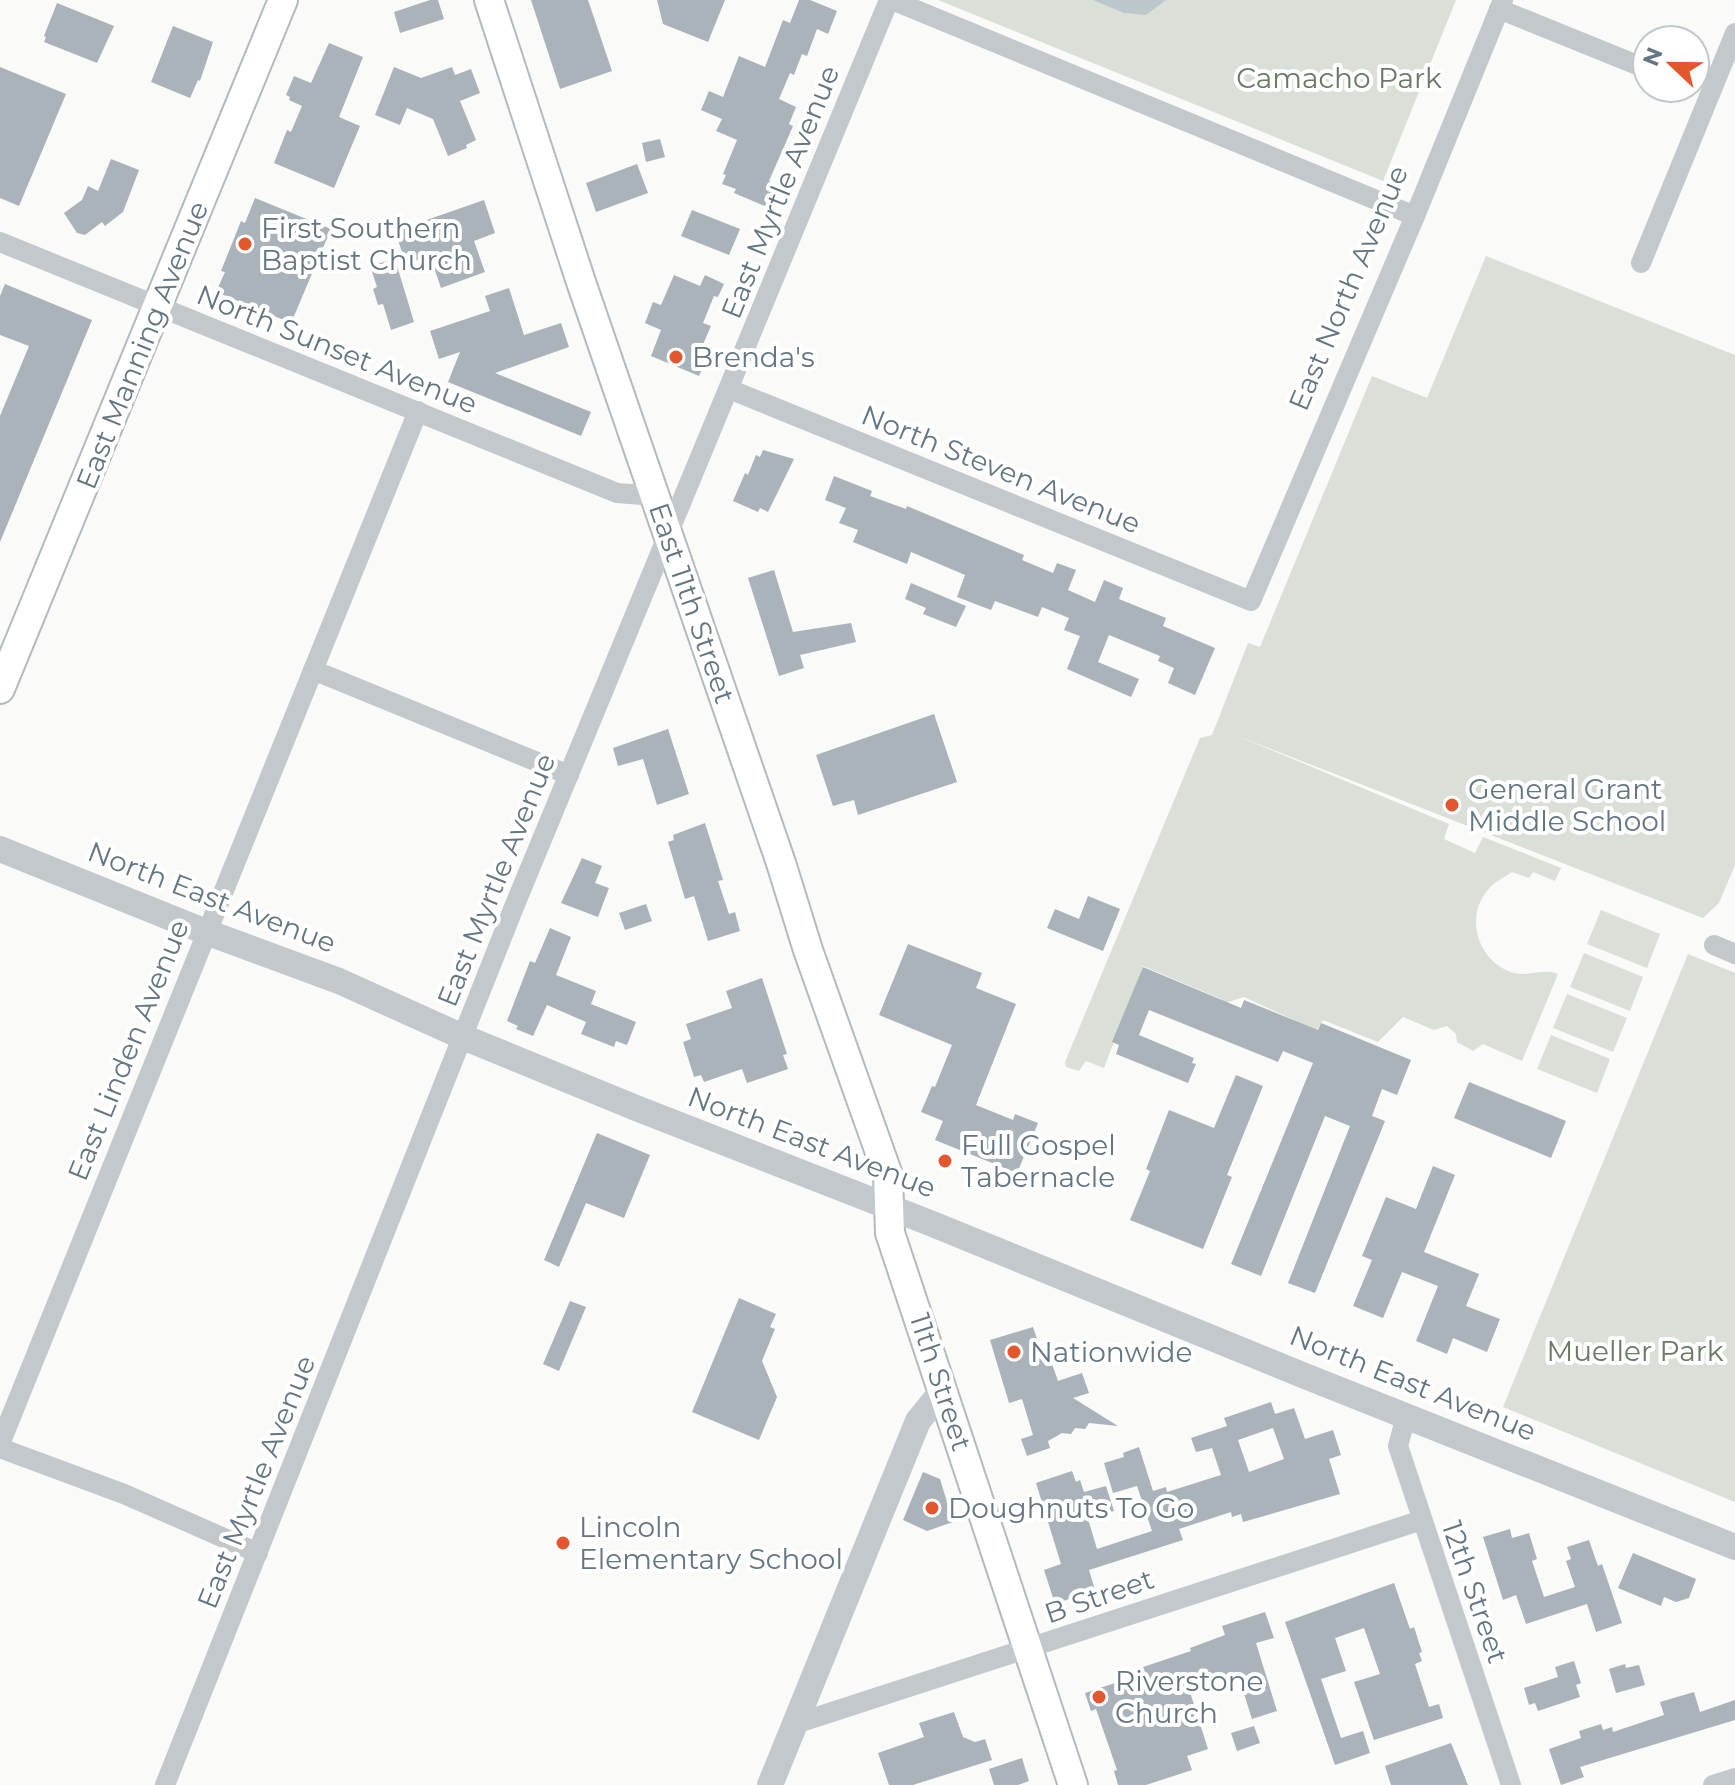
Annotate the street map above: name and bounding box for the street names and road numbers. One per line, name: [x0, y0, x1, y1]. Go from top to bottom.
street label: East Myrtle Avenue: [714, 61, 846, 323]
street label: East North Avenue: [1281, 160, 1415, 416]
street label: East Manning Avenue: [69, 196, 215, 494]
street label: North Sunset Avenue: [192, 277, 482, 421]
street label: North Steven Avenue: [857, 397, 1145, 541]
street label: East 11th Street: [642, 498, 742, 708]
street label: East Myrtle Avenue: [430, 749, 562, 1011]
street label: North East Avenue: [83, 834, 341, 960]
street label: East Linden Avenue: [60, 915, 196, 1185]
street label: North East Avenue: [683, 1079, 941, 1205]
street label: 11th Street: [903, 1309, 979, 1455]
street label: North East Avenue: [1285, 1318, 1541, 1448]
street label: East Myrtle Avenue: [190, 1351, 322, 1613]
street label: 12th Street: [1435, 1516, 1515, 1668]
street label: B Street: [1040, 1562, 1158, 1630]

